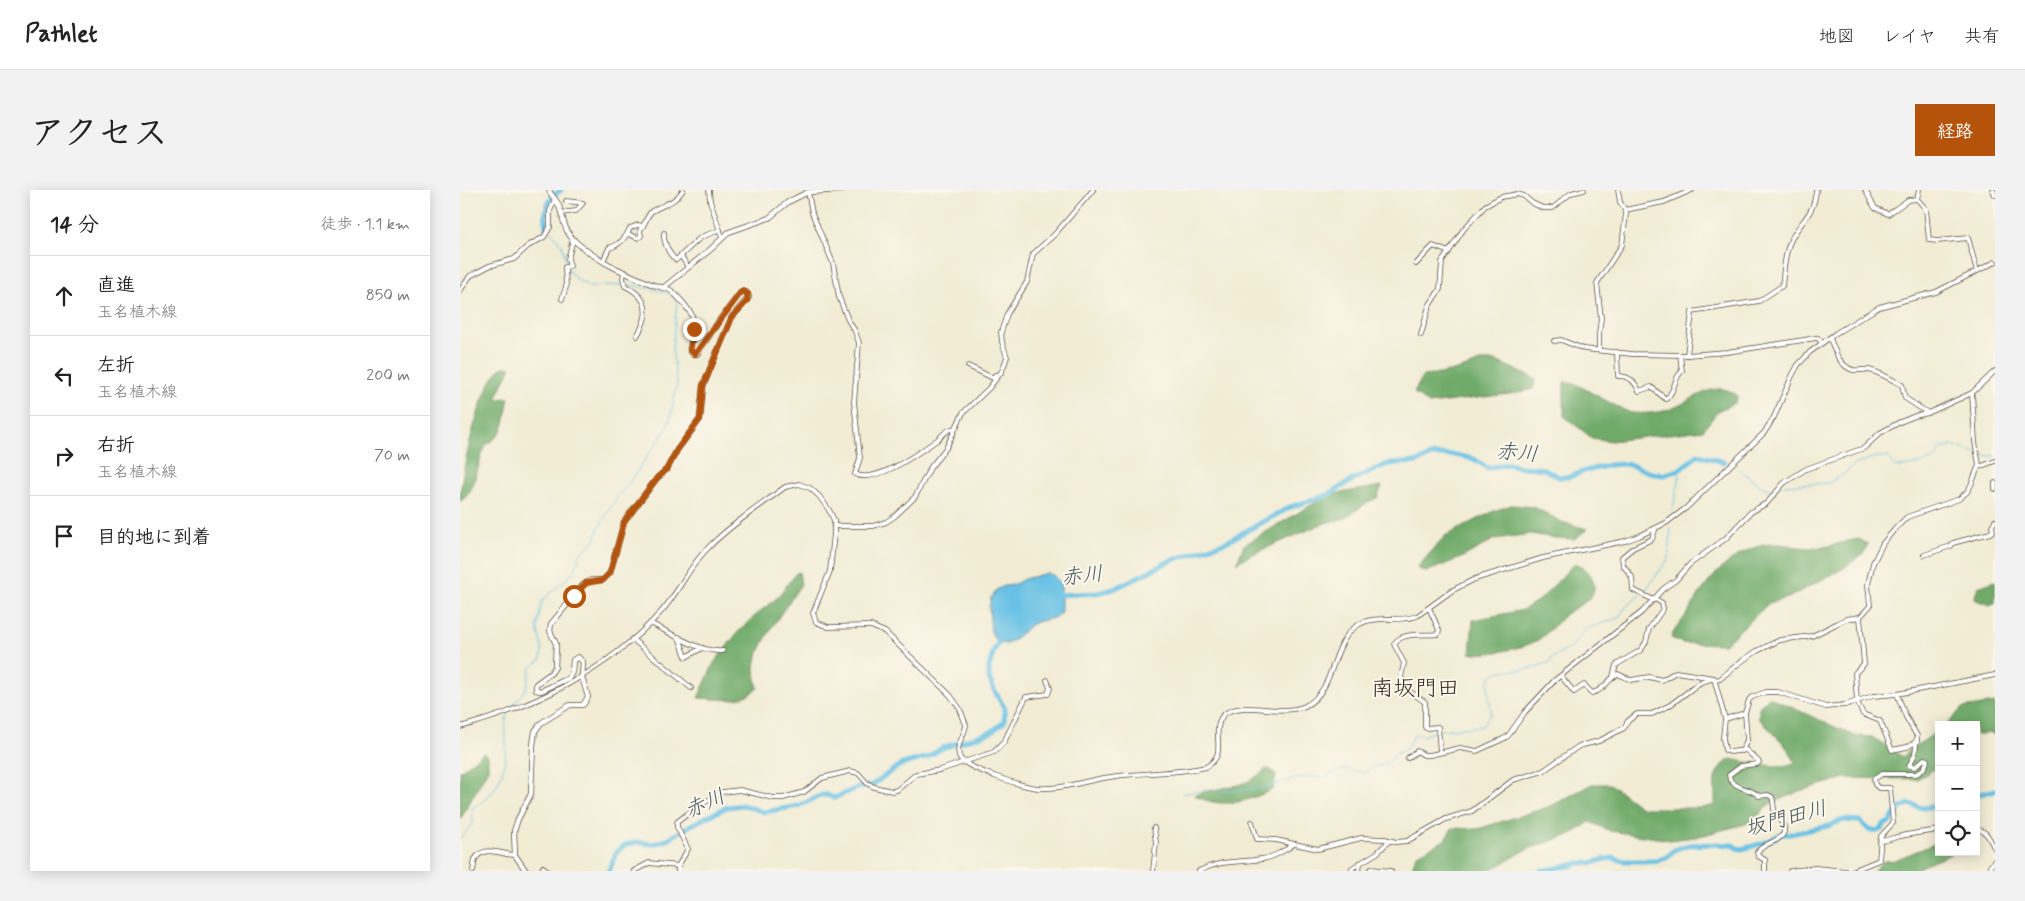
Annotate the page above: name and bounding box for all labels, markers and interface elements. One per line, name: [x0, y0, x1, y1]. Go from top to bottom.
text: Pathlet: [25, 19, 97, 50]
text: 地図: [1819, 25, 1855, 49]
text: レイヤ: [1883, 25, 1936, 49]
text: 共有: [1964, 25, 2000, 49]
button: 経路: [1915, 104, 1995, 156]
text: アクセス: [30, 111, 168, 157]
text: 14 分: [50, 211, 99, 239]
text: 徒歩 · 1.1 km: [320, 214, 410, 235]
text: 直進: [97, 273, 135, 298]
icon: ahead: [50, 282, 78, 310]
text: 850 m: [366, 285, 410, 306]
text: 玉名植木線: [97, 302, 177, 323]
route end: [683, 318, 706, 341]
text: 左折: [97, 353, 135, 378]
icon: left: [50, 362, 78, 390]
text: 200 m: [366, 365, 410, 386]
text: 玉名植木線: [97, 382, 177, 403]
text: 右折: [97, 433, 135, 458]
water label: 赤川: [1495, 437, 1539, 469]
icon: right: [50, 442, 78, 470]
text: 70 m: [374, 445, 410, 466]
text: 玉名植木線: [97, 462, 177, 483]
icon: arrive: [50, 522, 78, 550]
text: 目的地に到着: [97, 525, 211, 550]
water label: 赤川: [1060, 560, 1104, 592]
route start: [563, 585, 586, 608]
district label: 南坂門田: [1371, 675, 1459, 703]
map controls: [1935, 721, 1980, 856]
button: +: [1935, 721, 1980, 766]
button: −: [1935, 766, 1980, 811]
water label: 赤川: [680, 783, 730, 825]
water label: 坂門田川: [1742, 795, 1830, 843]
button: locate: [1935, 811, 1980, 856]

